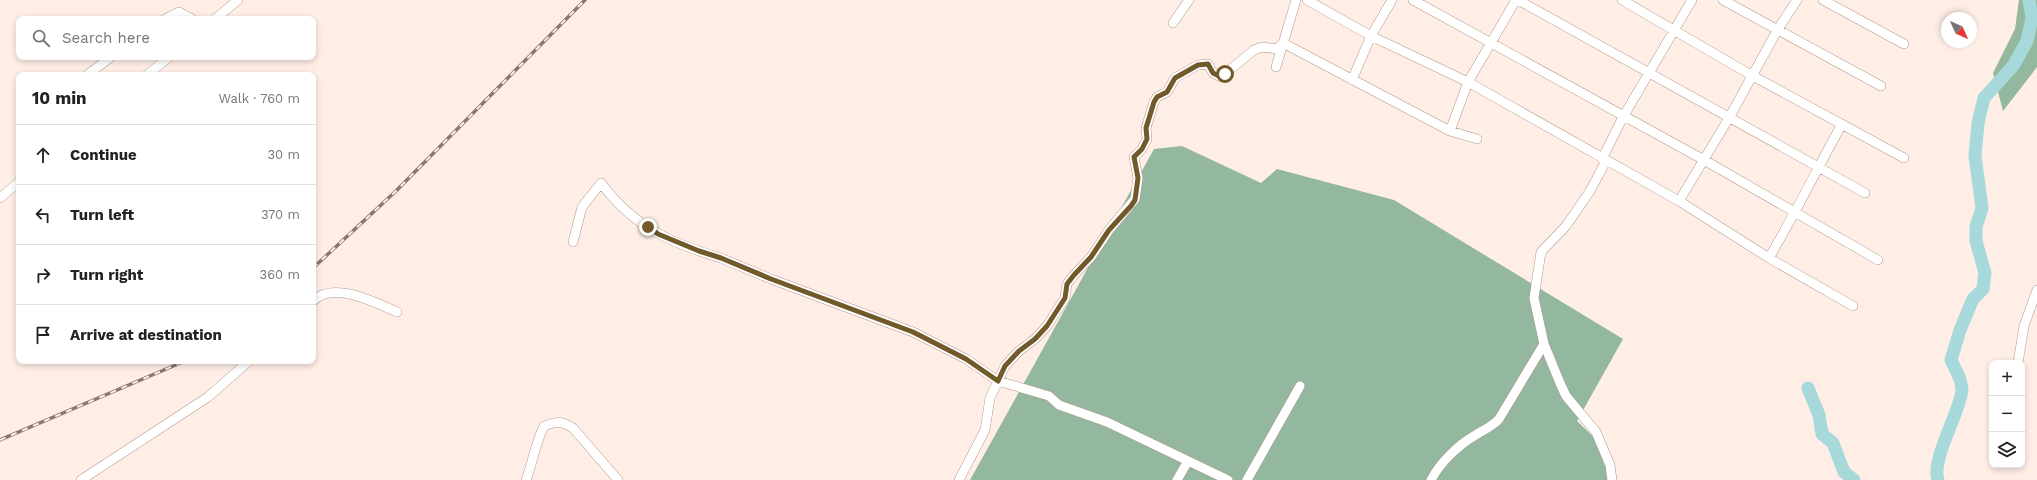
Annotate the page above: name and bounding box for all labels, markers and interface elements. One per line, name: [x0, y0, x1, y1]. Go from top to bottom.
north arrow: [1941, 12, 1977, 48]
search box: [16, 16, 316, 60]
icon: search: [30, 27, 52, 49]
text: Search here: [62, 29, 150, 47]
route start: [1216, 65, 1234, 83]
text: 10 min: [32, 88, 87, 108]
text: Walk · 760 m: [218, 91, 300, 106]
icon: ahead: [32, 144, 54, 166]
text: Continue: [70, 146, 137, 164]
text: 30 m: [268, 147, 300, 162]
icon: left: [32, 204, 54, 226]
text: Turn left: [70, 206, 134, 224]
text: 370 m: [261, 207, 300, 222]
route end: [639, 218, 657, 236]
icon: right: [32, 264, 54, 286]
text: Turn right: [70, 266, 143, 284]
text: 360 m: [260, 267, 300, 282]
icon: arrive: [32, 324, 54, 346]
text: Arrive at destination: [70, 326, 222, 344]
map controls: [1989, 360, 2025, 468]
button: +: [1989, 360, 2025, 396]
button: −: [1989, 396, 2025, 432]
button: layers: [1989, 432, 2025, 468]

